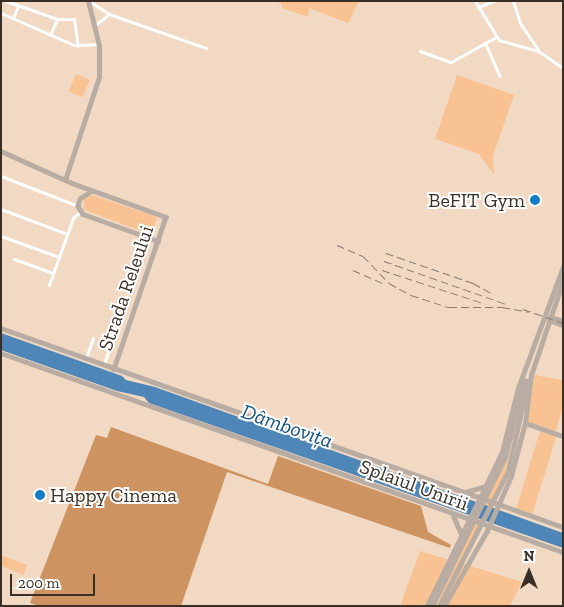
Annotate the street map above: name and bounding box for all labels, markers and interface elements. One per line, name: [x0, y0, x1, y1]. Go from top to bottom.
place label: BeFIT Gym: [428, 188, 525, 212]
marker: BeFIT Gym: [529, 194, 541, 206]
street label: Strada Releului: [93, 222, 159, 354]
water label: Dâmbovița: [238, 399, 336, 453]
street label: Splaiul Unirii: [356, 454, 472, 516]
place label: Happy Cinema: [50, 483, 177, 507]
marker: Happy Cinema: [34, 489, 46, 501]
north arrow: [504, 547, 554, 597]
text: N: [524, 548, 534, 565]
scale bar: [12, 564, 98, 596]
text: 200 m: [18, 574, 59, 592]

